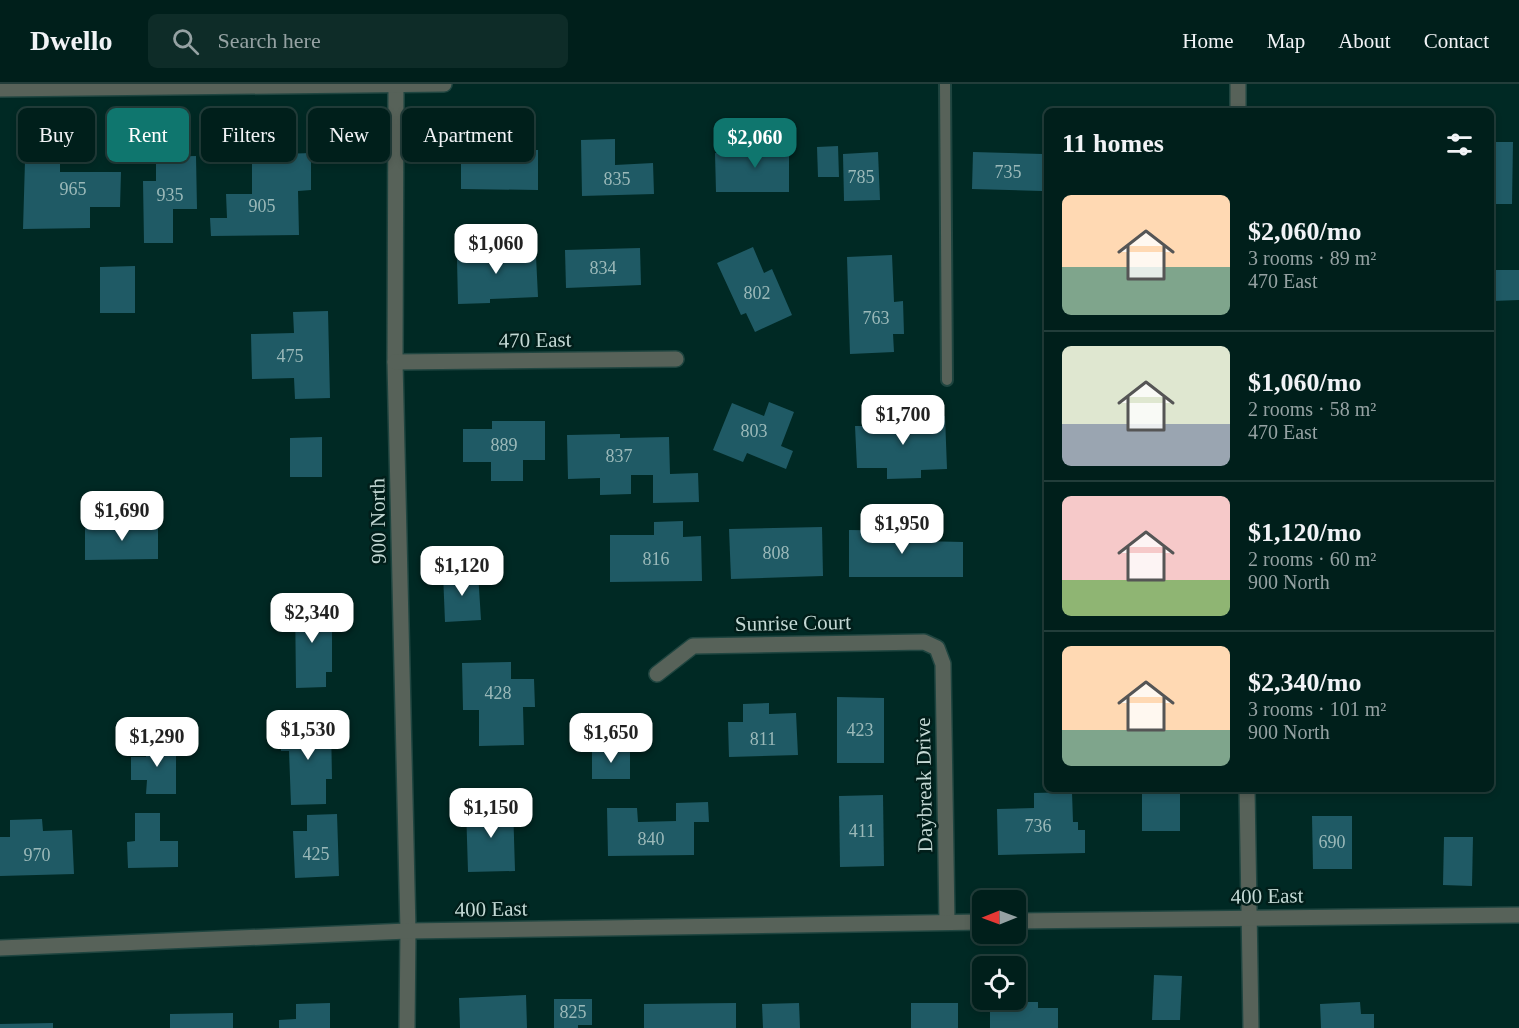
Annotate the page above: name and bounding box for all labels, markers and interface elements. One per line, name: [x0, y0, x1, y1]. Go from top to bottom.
search box: [148, 14, 568, 68]
text: Dwello: [30, 25, 112, 56]
icon: search: [169, 25, 202, 58]
text: Search here: [217, 28, 321, 53]
text: Home: [1182, 29, 1234, 53]
text: Map: [1267, 29, 1305, 53]
text: About: [1338, 29, 1391, 53]
text: Contact: [1424, 29, 1489, 53]
chip: Buy: [18, 108, 95, 162]
chip: Rent: [107, 108, 189, 162]
chip: Filters: [201, 108, 296, 162]
chip: New: [308, 108, 390, 162]
chip: Apartment: [402, 108, 534, 162]
pin: $2,060: [706, 118, 804, 169]
text: $2,060: [728, 126, 783, 148]
icon: filters: [1443, 128, 1476, 161]
text: 11 homes: [1062, 129, 1164, 158]
house number: 735: [995, 162, 1022, 182]
house number: 785: [848, 167, 875, 187]
house number: 835: [604, 169, 631, 189]
house number: 965: [60, 179, 87, 199]
house number: 935: [157, 185, 184, 205]
house number: 905: [249, 196, 276, 216]
text: $2,060/mo: [1248, 217, 1361, 246]
icon: home: [1110, 219, 1182, 291]
pin: $1,060: [447, 224, 545, 275]
text: $1,060: [469, 232, 524, 254]
text: 3 rooms · 89 m²: [1248, 247, 1376, 269]
house number: 834: [590, 258, 617, 278]
text: 470 East: [1248, 270, 1317, 292]
house number: 802: [744, 283, 771, 303]
house number: 763: [863, 308, 890, 328]
street label: 470 East: [498, 327, 572, 353]
house number: 475: [277, 346, 304, 366]
text: $1,060/mo: [1248, 368, 1361, 397]
icon: home: [1110, 370, 1182, 442]
pin: $1,700: [854, 395, 952, 446]
text: 2 rooms · 58 m²: [1248, 398, 1376, 420]
text: $1,700: [876, 403, 931, 425]
house number: 803: [741, 421, 768, 441]
text: 470 East: [1248, 421, 1317, 443]
house number: 889: [491, 435, 518, 455]
house number: 837: [606, 446, 633, 466]
street label: 900 North: [365, 477, 391, 564]
pin: $1,690: [73, 491, 171, 542]
text: $1,690: [95, 499, 150, 521]
pin: $1,950: [853, 504, 951, 555]
text: $1,950: [875, 512, 930, 534]
text: $1,120/mo: [1248, 518, 1361, 547]
icon: home: [1110, 520, 1182, 592]
house number: 808: [763, 543, 790, 563]
pin: $1,120: [413, 546, 511, 597]
text: 2 rooms · 60 m²: [1248, 548, 1376, 570]
house number: 816: [643, 549, 670, 569]
text: $1,120: [435, 554, 490, 576]
text: 900 North: [1248, 571, 1330, 593]
pin: $2,340: [263, 593, 361, 644]
text: $2,340: [285, 601, 340, 623]
street label: Sunrise Court: [735, 610, 851, 636]
text: $2,340/mo: [1248, 668, 1361, 697]
icon: home: [1110, 670, 1182, 742]
house number: 428: [485, 683, 512, 703]
text: 3 rooms · 101 m²: [1248, 698, 1386, 720]
pin: $1,530: [259, 710, 357, 761]
pin: $1,650: [562, 713, 660, 764]
pin: $1,290: [108, 717, 206, 768]
street label: Daybreak Drive: [911, 717, 937, 853]
text: $1,530: [281, 718, 336, 740]
house number: 423: [847, 720, 874, 740]
text: $1,650: [584, 721, 639, 743]
text: 900 North: [1248, 721, 1330, 743]
text: $1,290: [130, 725, 185, 747]
house number: 811: [750, 729, 776, 749]
pin: $1,150: [442, 788, 540, 839]
text: $1,150: [464, 796, 519, 818]
house number: 736: [1025, 816, 1052, 836]
house number: 411: [849, 821, 875, 841]
house number: 840: [638, 829, 665, 849]
house number: 690: [1319, 832, 1346, 852]
house number: 425: [303, 844, 330, 864]
house number: 970: [24, 845, 51, 865]
street label: 400 East: [1230, 883, 1304, 909]
north arrow: [972, 890, 1026, 944]
map controls: [972, 890, 1026, 1010]
street label: 400 East: [454, 896, 528, 922]
button: locate: [972, 956, 1026, 1010]
house number: 825: [560, 1002, 587, 1022]

